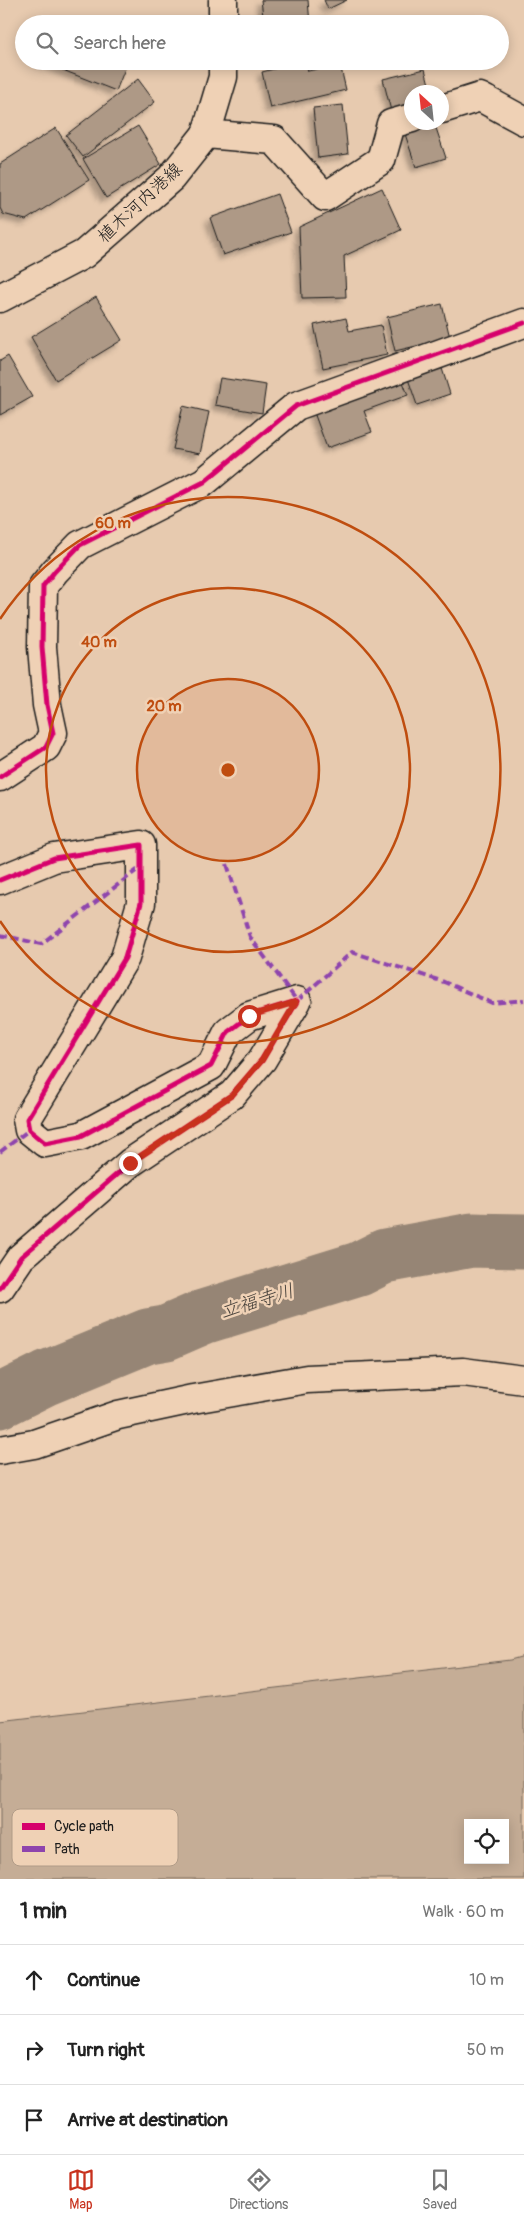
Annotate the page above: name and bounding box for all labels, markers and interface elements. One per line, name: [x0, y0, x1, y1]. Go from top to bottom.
search box: [15, 15, 509, 70]
icon: search: [33, 29, 61, 57]
text: Search here: [73, 31, 166, 55]
north arrow: [404, 85, 449, 130]
street label: 植木河内港線: [93, 158, 187, 248]
text: 60 m: [95, 514, 131, 533]
text: 40 m: [81, 633, 117, 652]
text: 20 m: [146, 697, 182, 716]
centre of rings: [219, 761, 237, 779]
route start: [238, 1005, 261, 1028]
route end: [119, 1152, 142, 1175]
water label: 立福寺川: [217, 1278, 297, 1324]
legend: [12, 1809, 178, 1866]
text: Cycle path: [54, 1818, 114, 1835]
map controls: [464, 1819, 509, 1864]
button: locate: [464, 1819, 509, 1864]
text: Path: [54, 1841, 79, 1858]
text: 1 min: [20, 1898, 67, 1925]
text: Walk · 60 m: [422, 1902, 504, 1922]
icon: ahead: [20, 1966, 48, 1994]
text: Continue: [67, 1968, 140, 1992]
text: 10 m: [469, 1970, 504, 1990]
icon: right: [20, 2036, 48, 2064]
text: Turn right: [67, 2038, 145, 2062]
text: 50 m: [467, 2040, 504, 2060]
icon: arrive: [20, 2106, 48, 2134]
text: Arrive at destination: [67, 2108, 228, 2132]
tab: Map: [67, 2166, 95, 2213]
tab: Directions: [229, 2166, 288, 2213]
tab: Saved: [422, 2166, 457, 2213]

